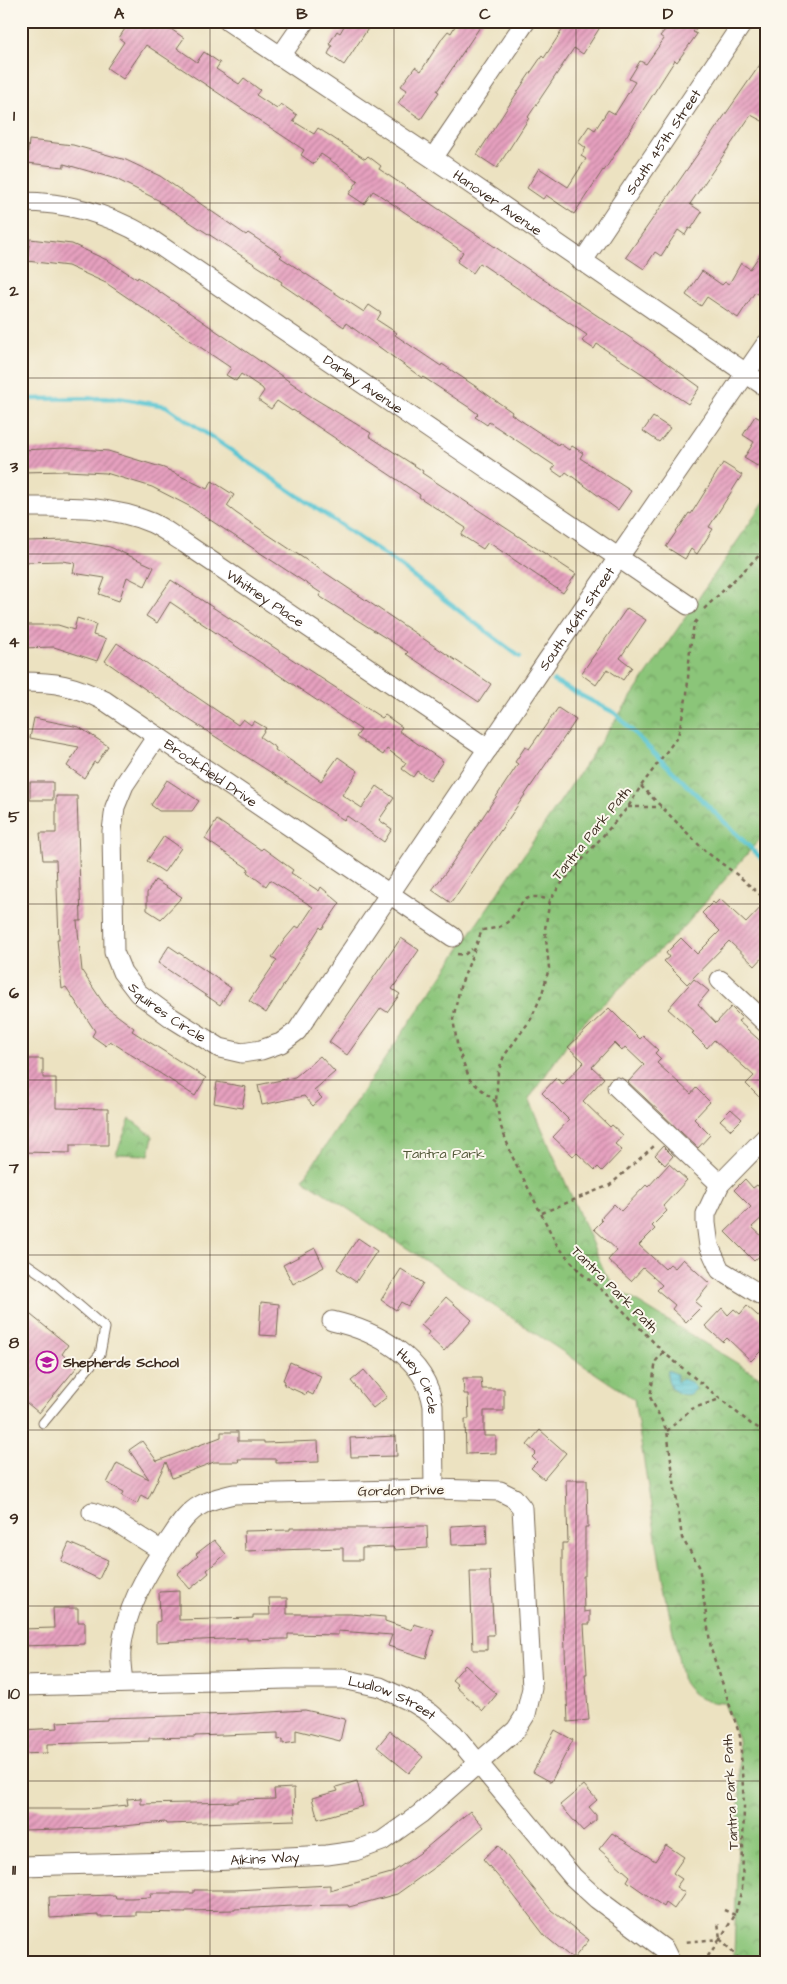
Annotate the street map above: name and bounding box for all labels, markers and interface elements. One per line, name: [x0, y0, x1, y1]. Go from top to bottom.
text: A: [114, 3, 125, 25]
text: B: [296, 3, 308, 25]
text: C: [479, 3, 491, 25]
text: D: [663, 3, 674, 25]
street label: South 45th Street: [621, 85, 707, 199]
text: 1: [13, 105, 16, 127]
street label: Hanover Avenue: [448, 166, 546, 241]
text: 2: [8, 280, 19, 302]
street label: Darley Avenue: [319, 350, 407, 419]
text: 3: [9, 456, 19, 478]
street label: South 46th Street: [534, 563, 620, 675]
street label: Whitney Place: [222, 565, 308, 633]
text: 4: [9, 631, 20, 653]
street label: Brookfield Drive: [160, 735, 261, 813]
street label: Tantra Park Path: [548, 782, 636, 885]
text: 5: [8, 806, 20, 828]
street label: Squires Circle: [123, 979, 210, 1048]
text: 6: [9, 982, 19, 1004]
park label: Tantra Park: [403, 1144, 485, 1164]
text: 7: [8, 1157, 19, 1179]
street label: Tantra Park Path: [566, 1242, 662, 1338]
text: 8: [9, 1332, 20, 1354]
street label: Huey Circle: [392, 1344, 442, 1415]
school or university icon: Shepherds School: [35, 1350, 59, 1374]
place label: Shepherds School: [62, 1353, 180, 1373]
street label: Gordon Drive: [357, 1480, 445, 1502]
text: 9: [9, 1508, 19, 1530]
street label: Ludlow Street: [346, 1671, 440, 1725]
text: 10: [8, 1683, 20, 1705]
street label: Tantra Park Path: [718, 1734, 744, 1850]
street label: Aikins Way: [230, 1847, 300, 1871]
text: 11: [12, 1859, 17, 1881]

